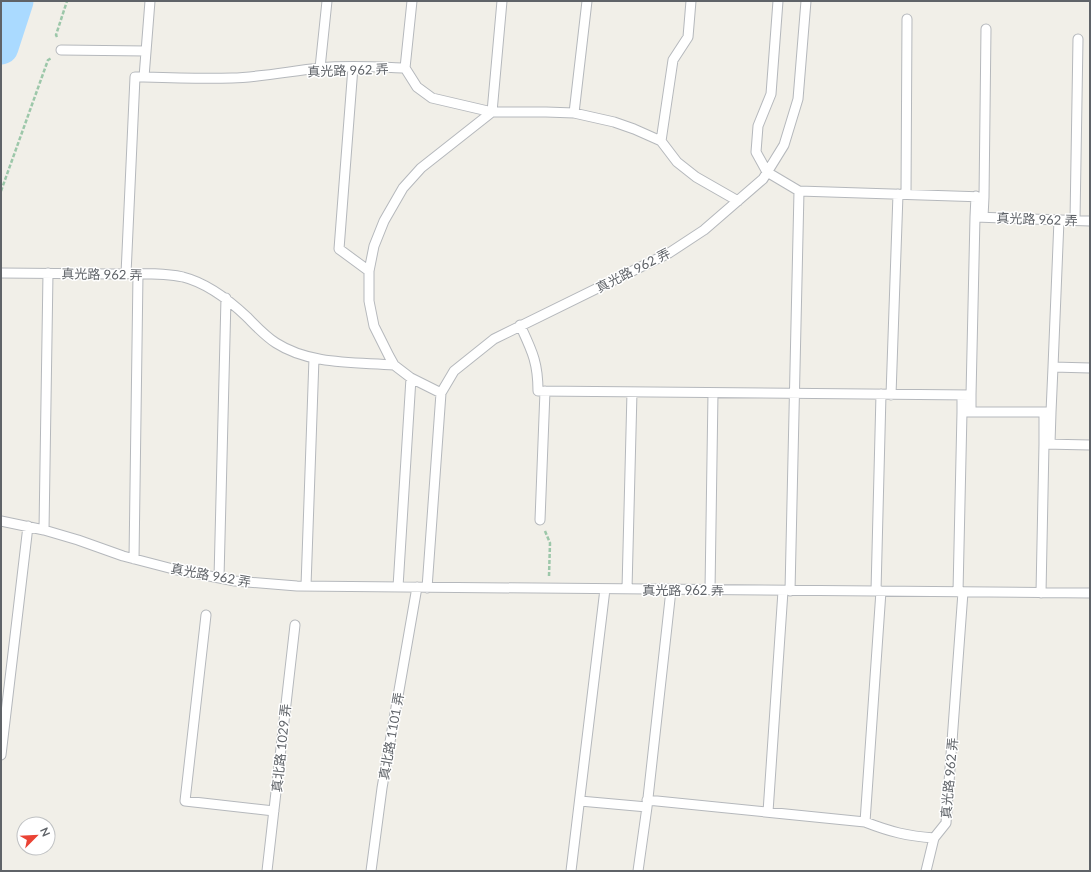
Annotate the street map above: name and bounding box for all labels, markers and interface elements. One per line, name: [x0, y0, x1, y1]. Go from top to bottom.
street label: 真光路 962 弄: [307, 61, 389, 79]
street label: 真光路 962 弄: [996, 210, 1078, 228]
street label: 真光路 962 弄: [593, 244, 673, 296]
street label: 真光路 962 弄: [61, 265, 143, 283]
street label: 真光路 962 弄: [170, 560, 252, 590]
street label: 真光路 962 弄: [642, 582, 724, 598]
street label: 真北路 1101 弄: [375, 691, 407, 781]
street label: 真北路 1029 弄: [268, 703, 294, 793]
street label: 真光路 962 弄: [937, 737, 961, 819]
north arrow: [16, 816, 56, 856]
text: N: [38, 825, 53, 838]

